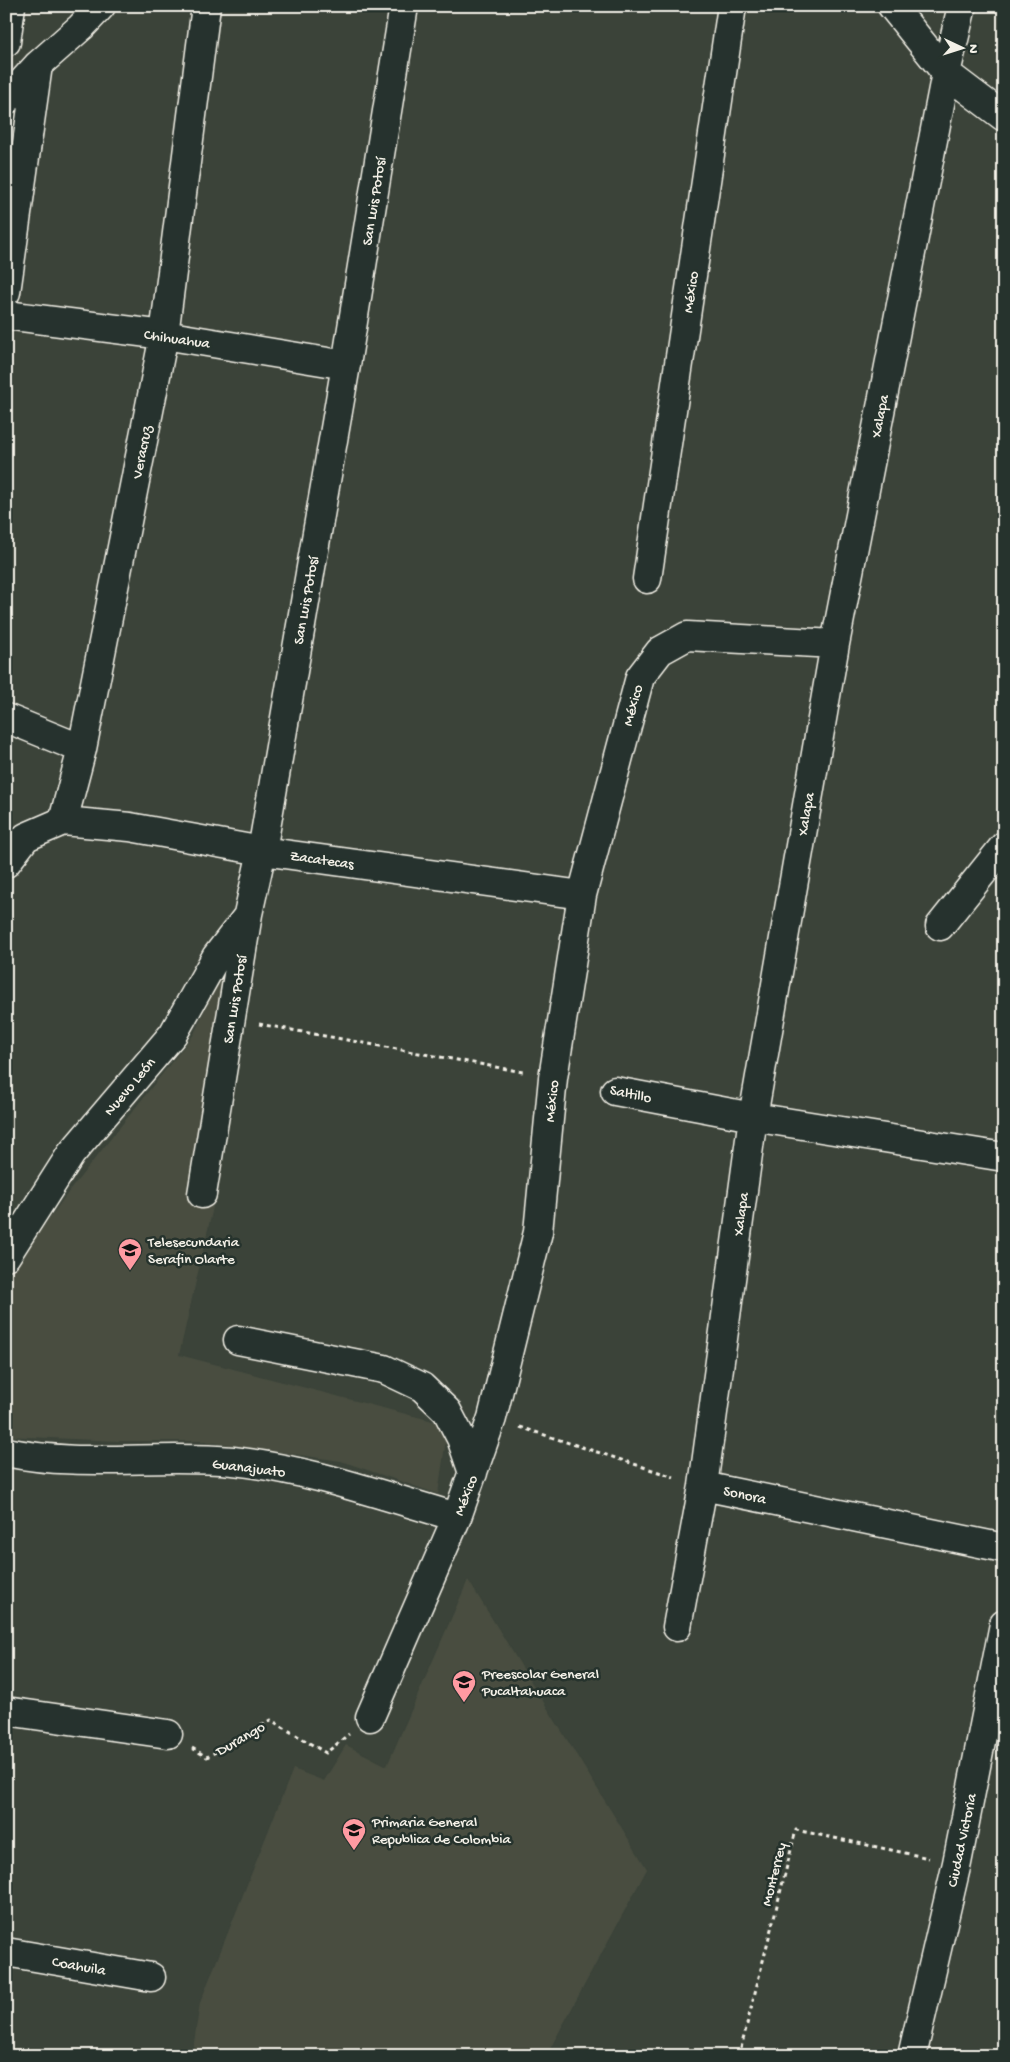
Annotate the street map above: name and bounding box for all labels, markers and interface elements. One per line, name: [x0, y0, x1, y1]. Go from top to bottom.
north arrow: [938, 22, 988, 72]
text: N: [964, 44, 981, 54]
street label: San Luis Potosí: [359, 155, 391, 247]
street label: México: [680, 270, 704, 314]
street label: Chihuahua: [143, 326, 211, 354]
street label: Xalapa: [868, 393, 894, 440]
street label: Veracruz: [129, 424, 157, 481]
street label: San Luis Potosí: [290, 554, 324, 646]
street label: México: [620, 683, 648, 728]
street label: Xalapa: [794, 791, 820, 838]
street label: Zacatecas: [289, 848, 355, 874]
street label: San Luis Potosí: [220, 953, 252, 1045]
street label: Nuevo León: [101, 1054, 160, 1120]
street label: México: [542, 1079, 564, 1123]
street label: Saltillo: [608, 1082, 653, 1108]
street label: Xalapa: [730, 1191, 754, 1238]
place label: Telesecundaria Serafin Olarte: [147, 1234, 240, 1269]
school or university icon: Telesecundaria Serafin Olarte: [117, 1237, 143, 1271]
street label: Guanajuato: [211, 1456, 287, 1482]
street label: México: [451, 1473, 483, 1519]
street label: Sonora: [722, 1483, 768, 1509]
place label: Preescolar General Pucaltahuaca: [481, 1666, 599, 1701]
school or university icon: Preescolar General Pucaltahuaca: [451, 1669, 477, 1703]
street label: Durango: [212, 1718, 269, 1762]
street label: Ciudad Victoria: [944, 1791, 982, 1889]
place label: Primaria General Republica de Colombia: [371, 1814, 511, 1849]
school or university icon: Primaria General Republica de Colombia: [341, 1817, 367, 1851]
street label: Monterrey: [758, 1840, 792, 1908]
street label: Coahuila: [50, 1953, 108, 1981]

